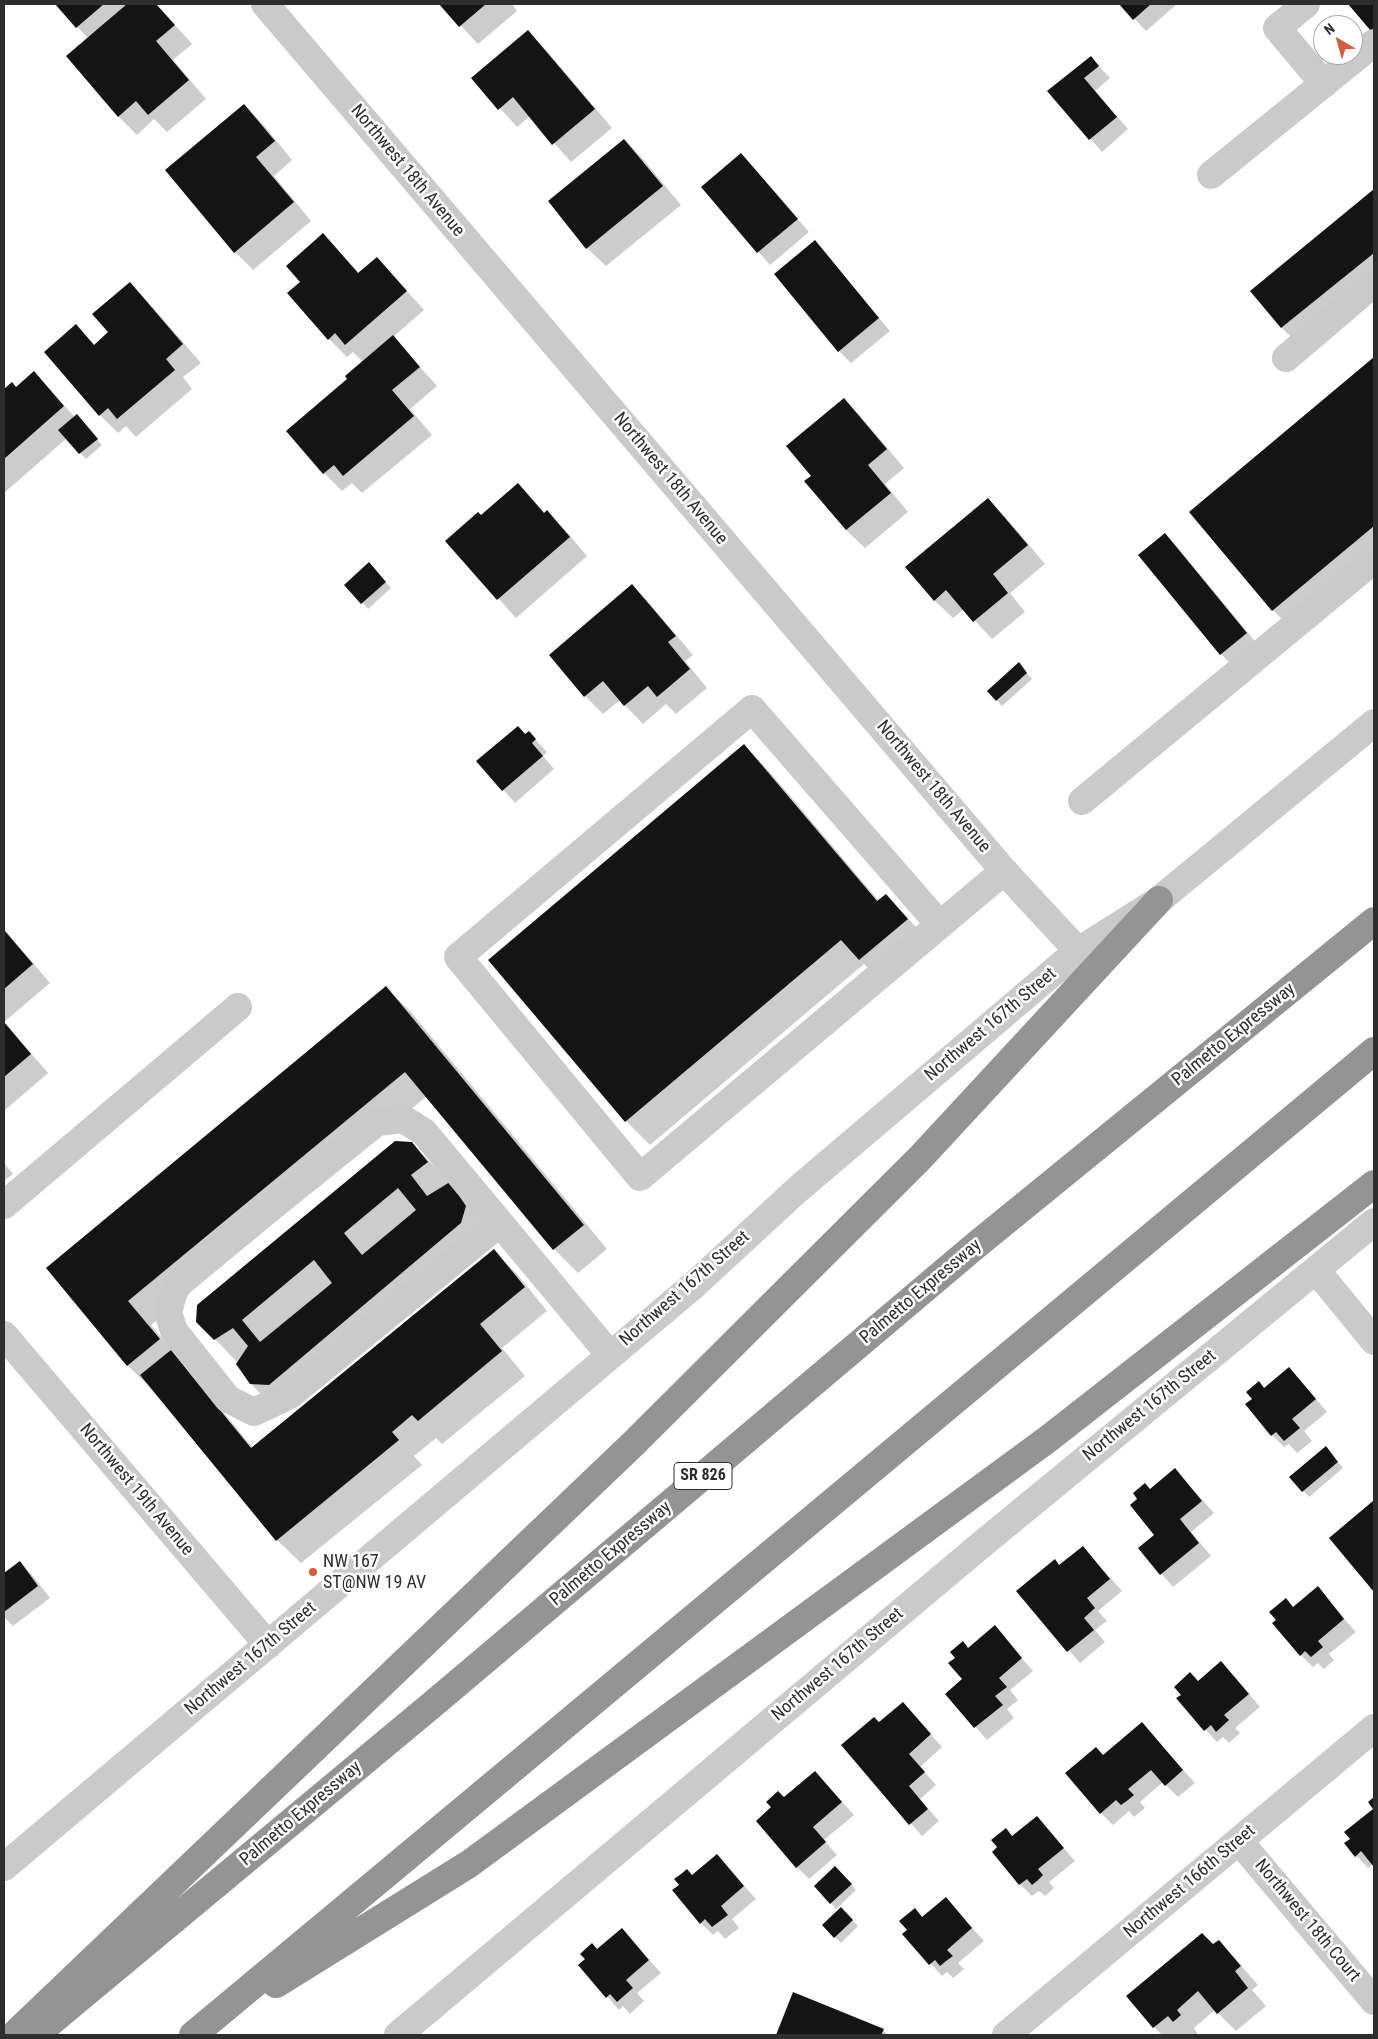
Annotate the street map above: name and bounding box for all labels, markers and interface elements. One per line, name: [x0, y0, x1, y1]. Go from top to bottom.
north arrow: [1313, 15, 1363, 65]
text: N: [1321, 20, 1338, 38]
street label: Northwest 18th Avenue: [345, 101, 469, 241]
street label: Northwest 18th Avenue: [608, 409, 732, 549]
street label: Northwest 18th Avenue: [871, 717, 995, 857]
street label: Northwest 167th Street: [921, 964, 1061, 1086]
street label: Palmetto Expressway: [1168, 979, 1300, 1091]
street label: Northwest 167th Street: [616, 1227, 754, 1351]
street label: Palmetto Expressway: [856, 1235, 986, 1349]
street label: Northwest 167th Street: [1079, 1346, 1221, 1466]
street label: Northwest 19th Avenue: [74, 1420, 198, 1560]
road number: SR 826: [674, 1462, 732, 1490]
street label: Palmetto Expressway: [546, 1497, 676, 1611]
place label: NW 167 ST@NW 19 AV: [323, 1551, 426, 1594]
marker: NW 167 ST@NW 19 AV: [307, 1566, 319, 1578]
street label: Northwest 167th Street: [181, 1598, 321, 1720]
street label: Northwest 167th Street: [768, 1604, 908, 1726]
street label: Palmetto Expressway: [236, 1757, 366, 1871]
street label: Northwest 166th Street: [1120, 1821, 1260, 1943]
street label: Northwest 18th Court: [1250, 1855, 1364, 1987]

